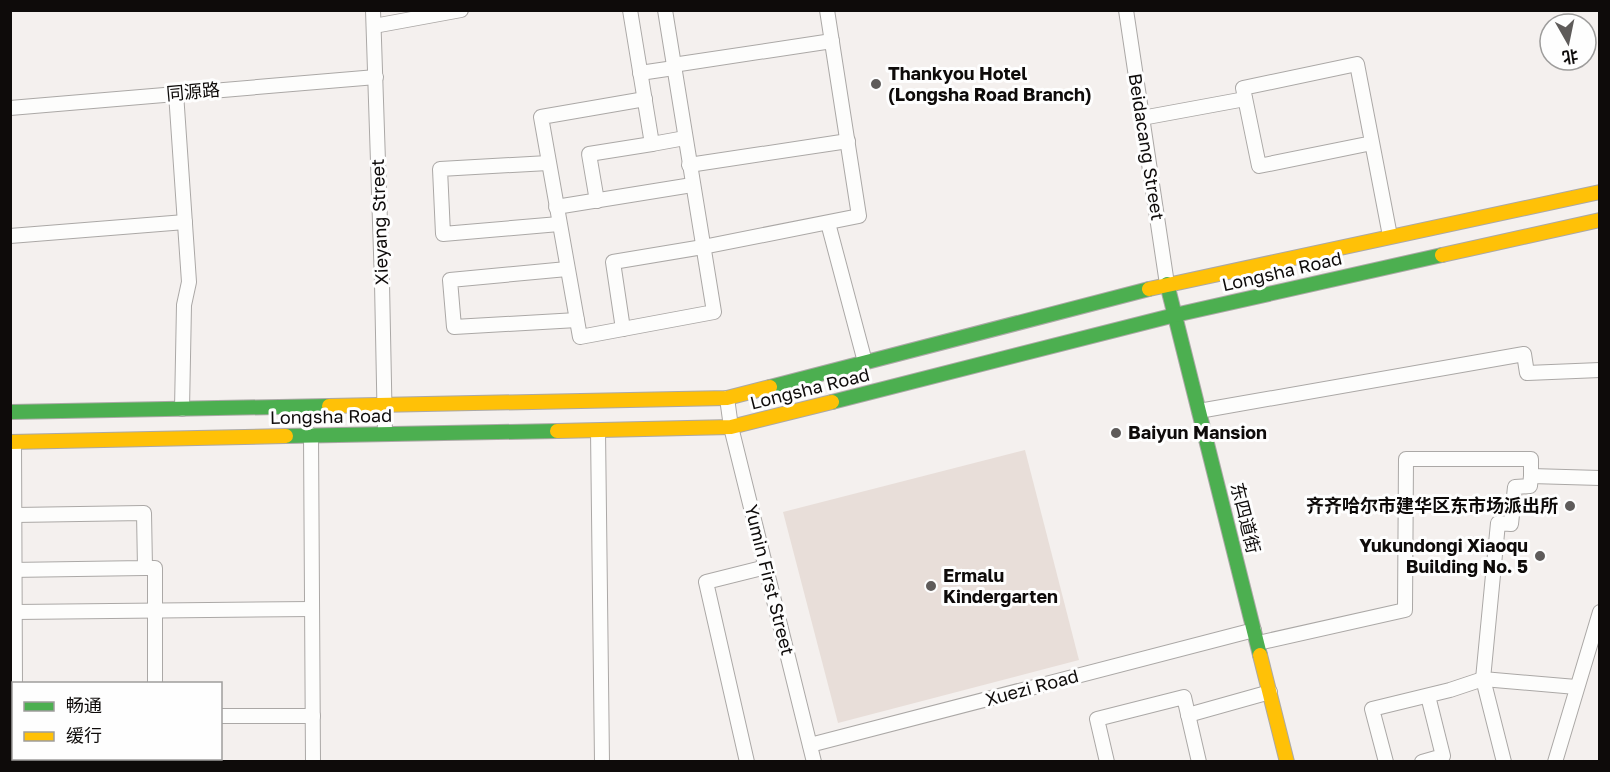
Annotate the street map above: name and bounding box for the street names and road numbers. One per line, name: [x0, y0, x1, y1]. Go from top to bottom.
street label: Beidacang Street: [1125, 72, 1169, 222]
street label: 同源路: [165, 78, 221, 104]
street label: Xieyang Street: [366, 158, 392, 286]
street label: Longsha Road: [1220, 247, 1344, 296]
street label: Longsha Road: [748, 363, 872, 414]
street label: Longsha Road: [270, 404, 392, 428]
street label: 东四道街: [1227, 480, 1265, 555]
street label: Yumin First Street: [741, 502, 799, 657]
street label: Xuezi Road: [983, 664, 1081, 710]

